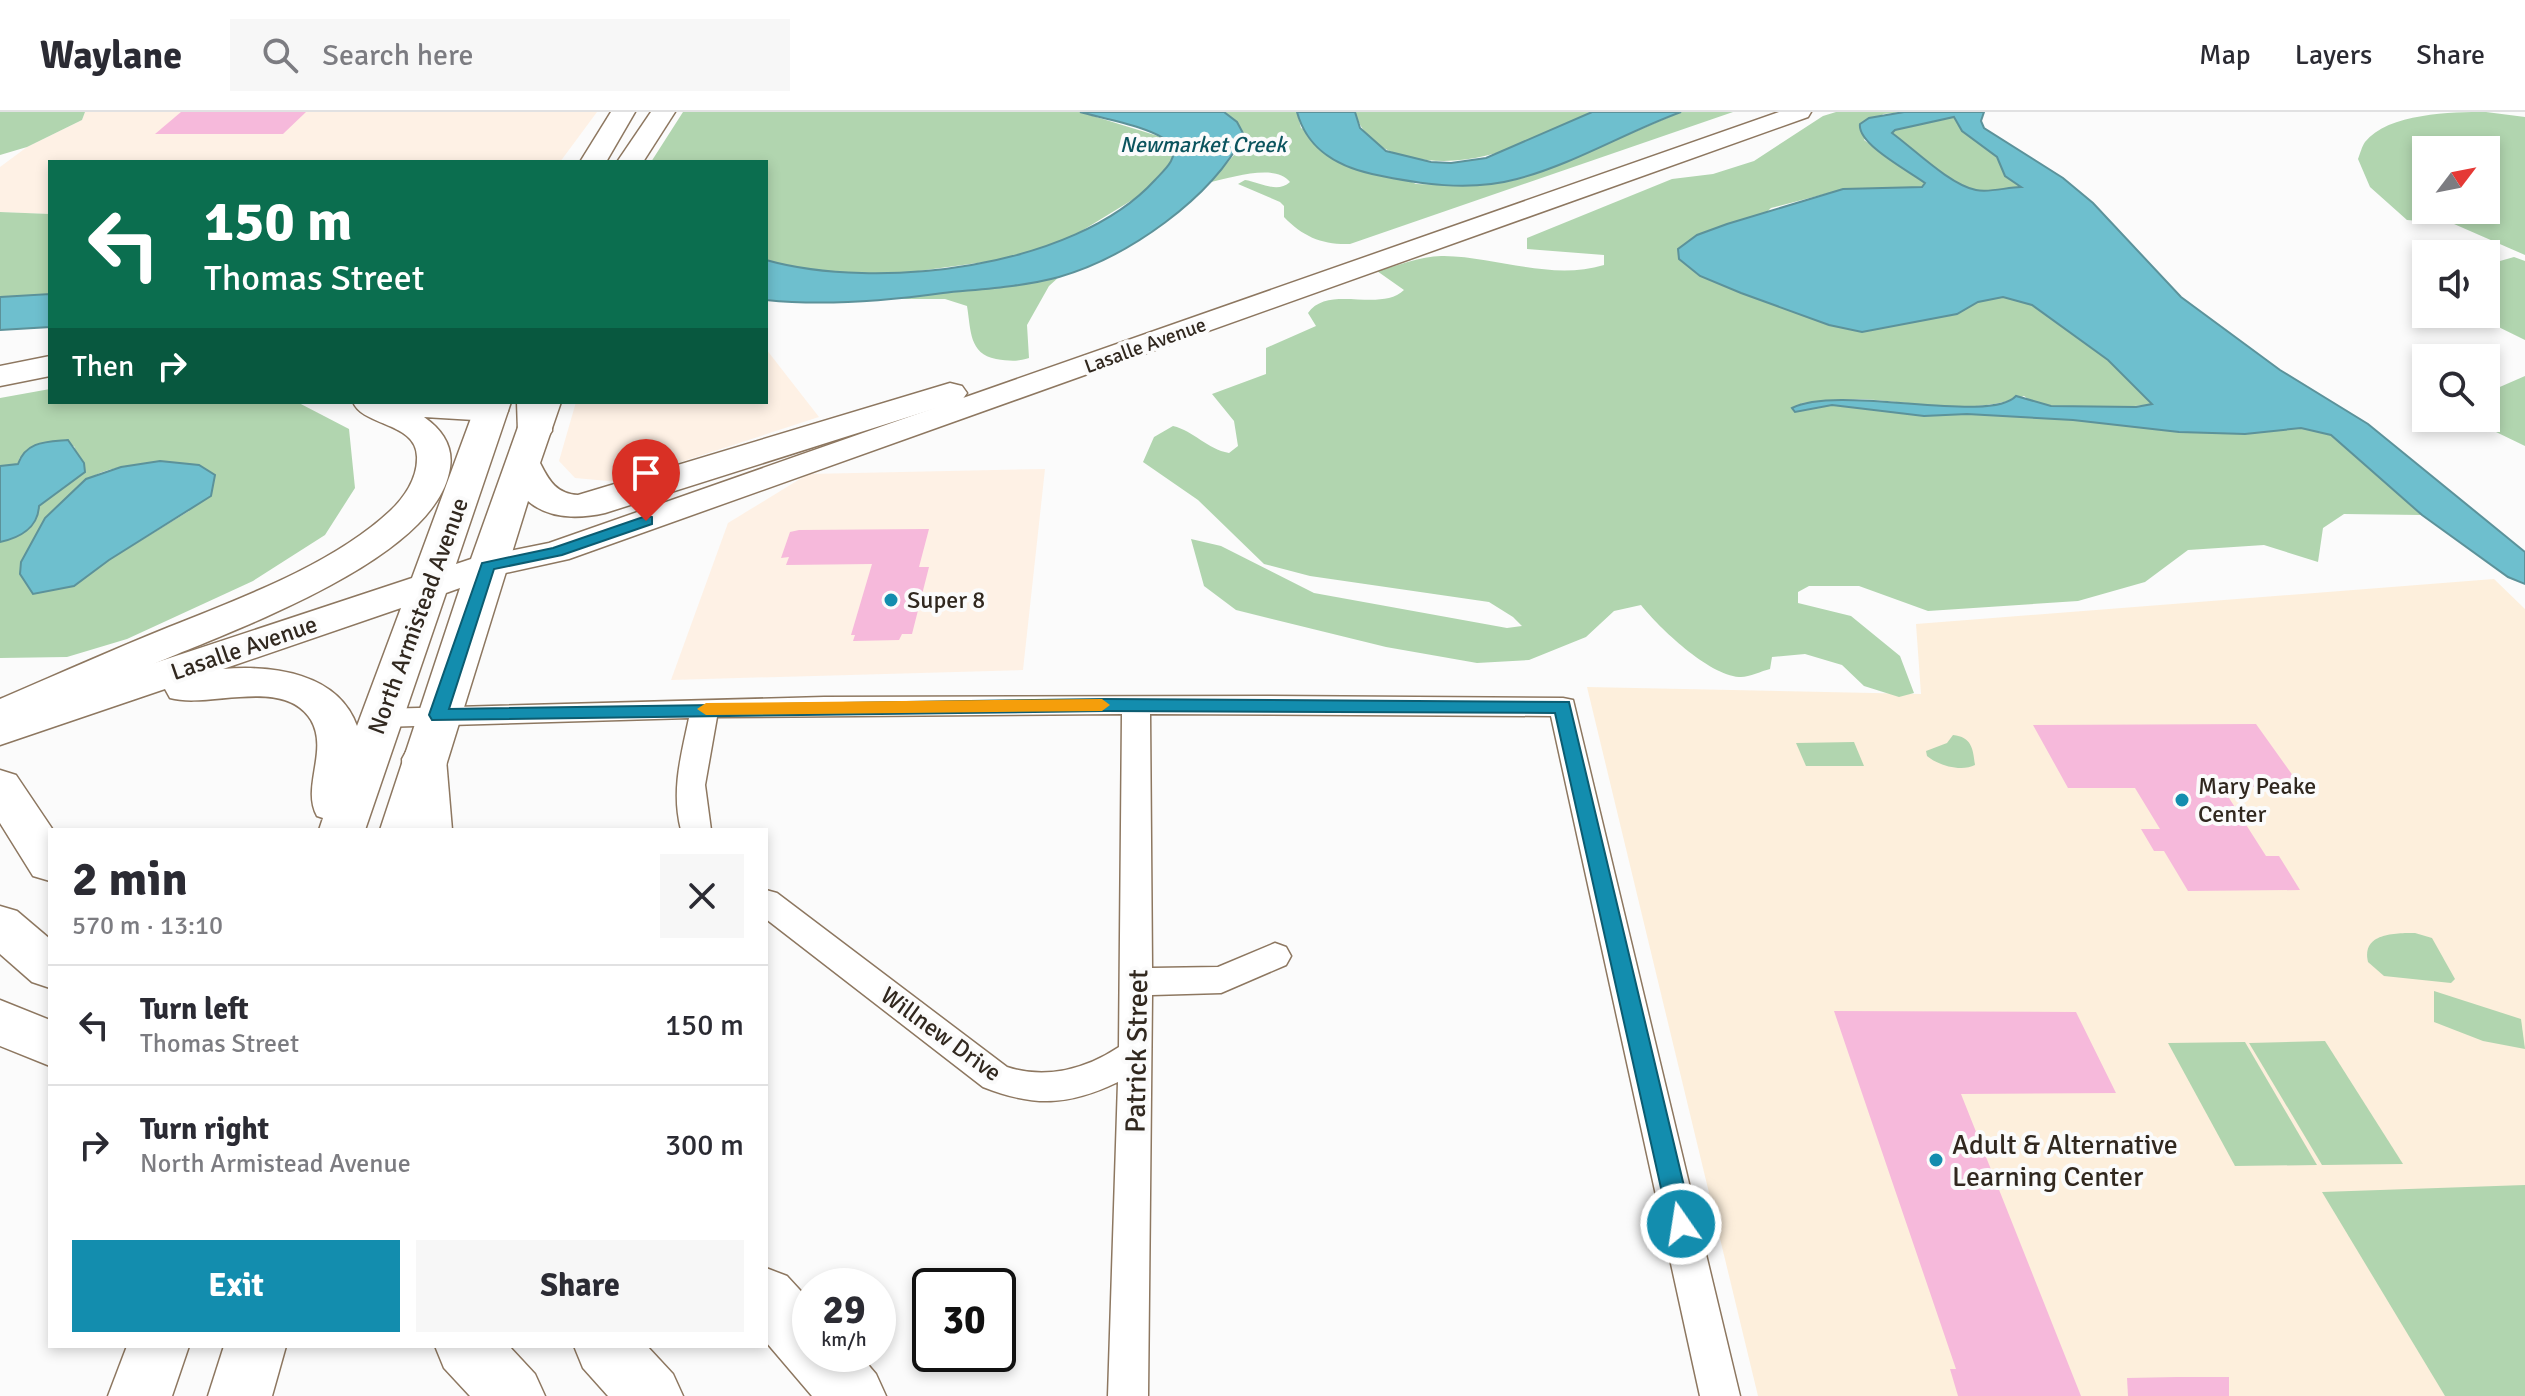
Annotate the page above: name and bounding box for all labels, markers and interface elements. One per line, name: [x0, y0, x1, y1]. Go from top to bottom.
search box: [230, 19, 790, 91]
text: Waylane: [40, 32, 182, 79]
icon: search: [258, 33, 302, 77]
text: Search here: [322, 37, 474, 74]
text: Map: [2199, 38, 2251, 72]
text: Layers: [2295, 38, 2372, 72]
text: Share: [2416, 38, 2485, 72]
water label: Newmarket Creek: [1120, 131, 1288, 158]
north arrow: [2412, 136, 2500, 224]
map controls: [2412, 136, 2500, 432]
text: 150 m: [204, 187, 352, 256]
icon: left: [72, 192, 176, 296]
button: sound: [2412, 240, 2500, 328]
text: Thomas Street: [204, 256, 424, 301]
street label: Lasalle Avenue: [1081, 312, 1209, 379]
icon: right: [150, 344, 194, 388]
button: search: [2412, 344, 2500, 432]
text: Then: [72, 348, 134, 385]
pin: [612, 439, 680, 521]
icon: arrive: [624, 451, 668, 495]
street label: North Armistead Avenue: [361, 493, 475, 739]
place label: Super 8: [907, 585, 985, 615]
marker: Super 8: [882, 591, 900, 609]
street label: Lasalle Avenue: [167, 609, 321, 687]
place label: Mary Peake Center: [2198, 771, 2316, 829]
marker: Mary Peake Center: [2173, 791, 2191, 809]
text: 2 min: [72, 850, 188, 909]
button: close: [660, 854, 744, 938]
text: 570 m · 13:10: [72, 910, 223, 942]
street label: Patrick Street: [1119, 969, 1155, 1133]
street label: Willnew Drive: [875, 980, 1007, 1088]
text: Turn left: [140, 991, 249, 1028]
icon: left: [72, 1003, 116, 1047]
text: 150 m: [665, 1007, 744, 1044]
text: Thomas Street: [140, 1028, 299, 1060]
text: Turn right: [140, 1111, 269, 1148]
icon: right: [72, 1123, 116, 1167]
text: 300 m: [665, 1127, 744, 1164]
place label: Adult & Alternative Learning Center: [1952, 1128, 2178, 1194]
text: North Armistead Avenue: [140, 1148, 411, 1180]
marker: Adult & Alternative Learning Center: [1927, 1151, 1945, 1169]
position arrow: [1639, 1182, 1723, 1266]
button: Exit: [72, 1240, 400, 1332]
button: Share: [416, 1240, 744, 1332]
speed limit sign: 30: [912, 1268, 1016, 1372]
text: 29: [822, 1285, 866, 1335]
text: km/h: [821, 1327, 867, 1352]

